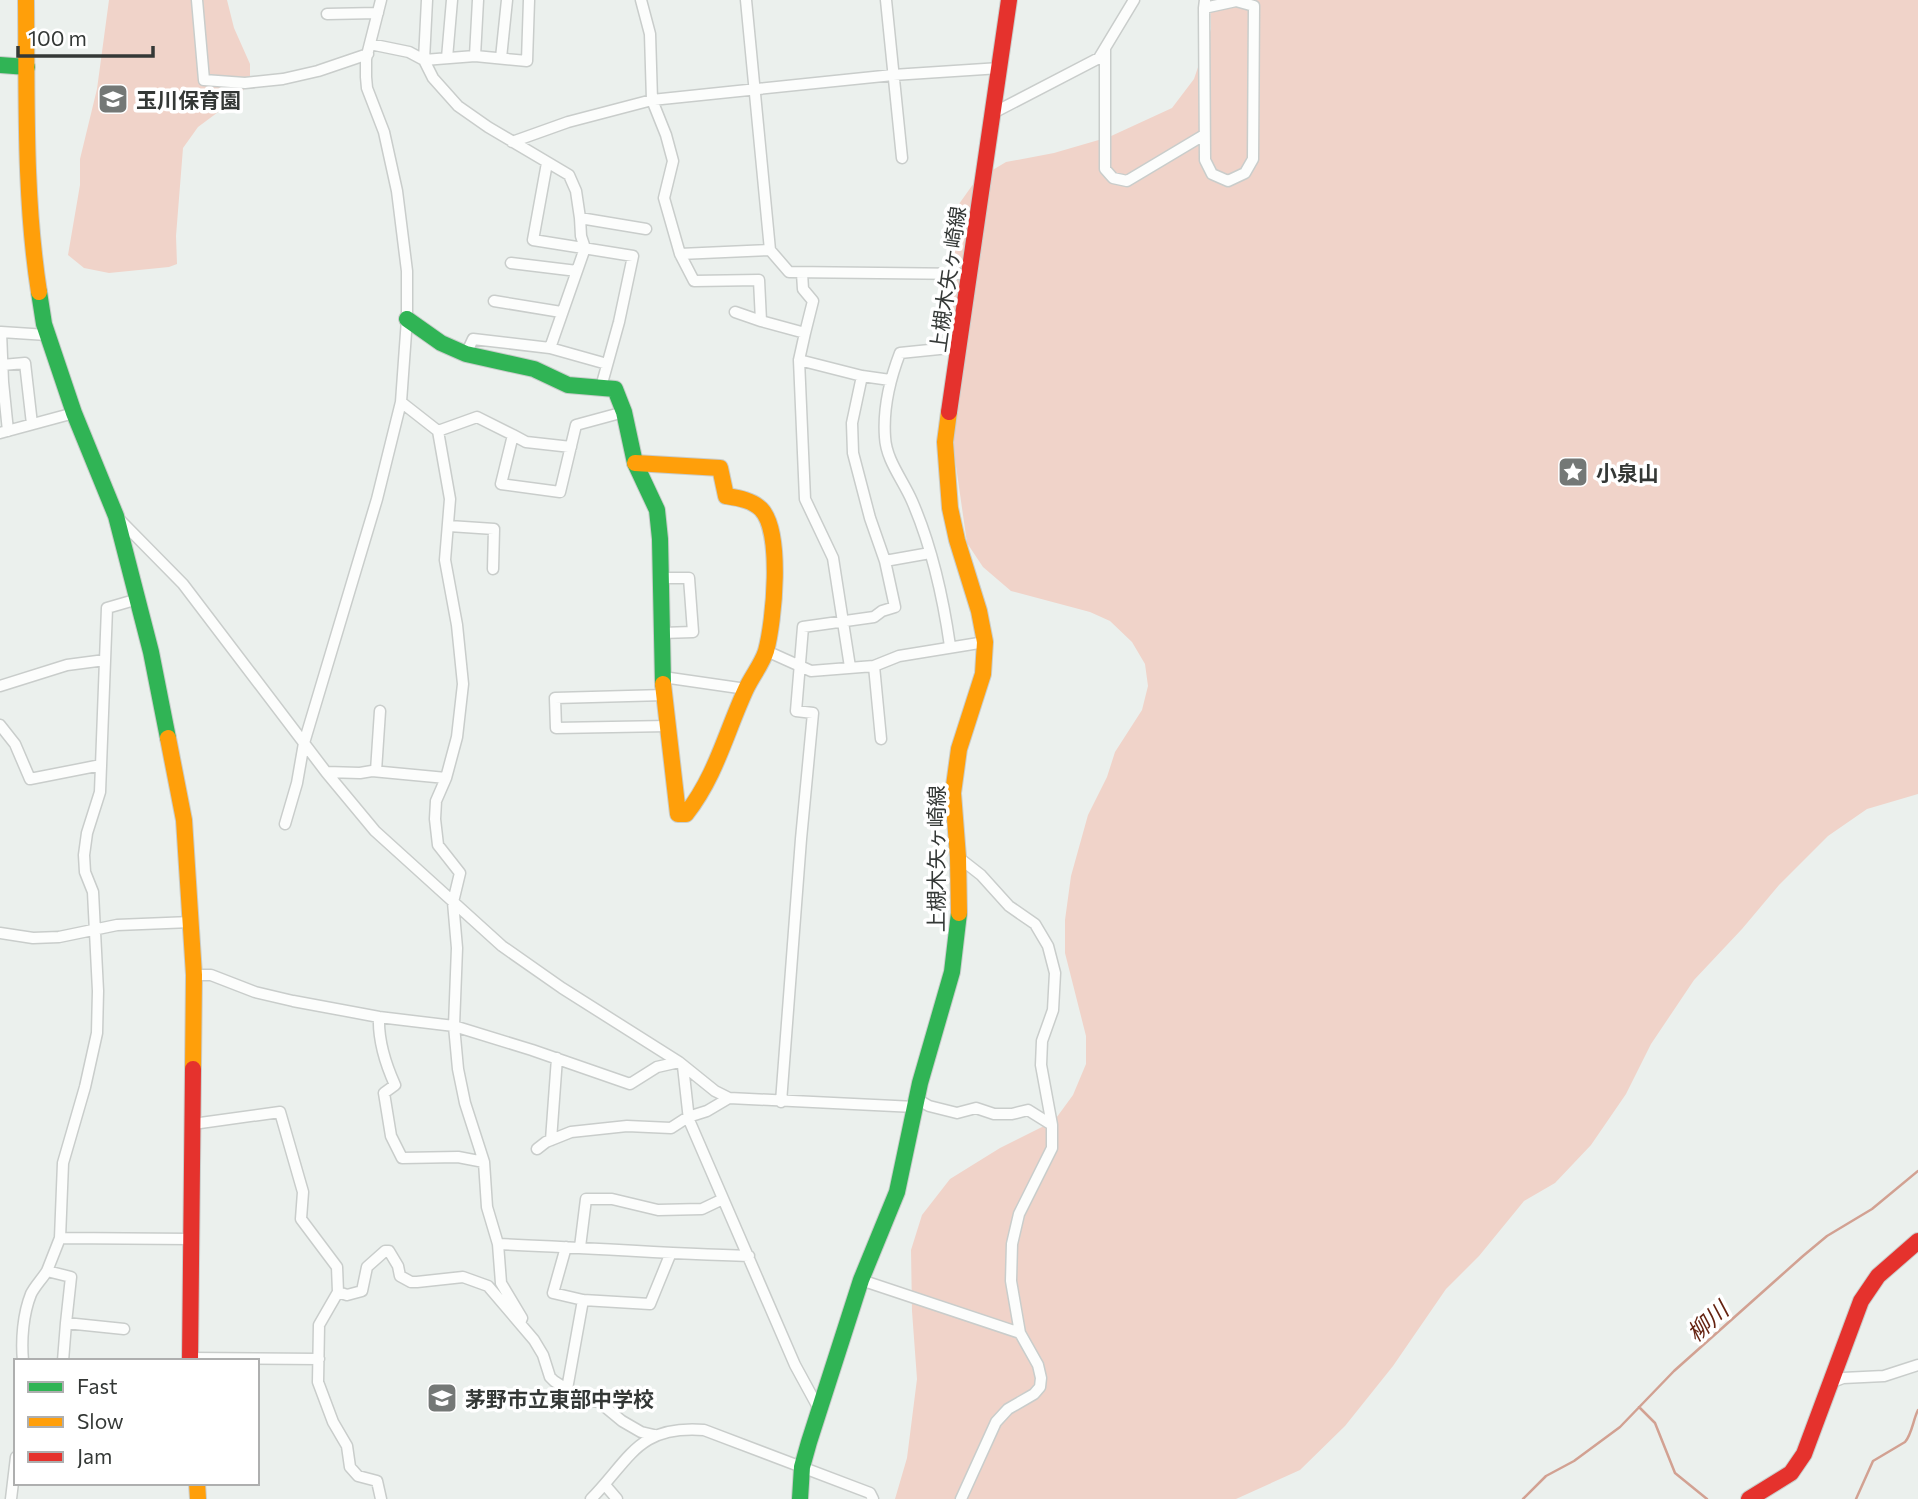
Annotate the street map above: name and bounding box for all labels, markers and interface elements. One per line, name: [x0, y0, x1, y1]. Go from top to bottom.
scale bar: [18, 14, 152, 58]
text: 100 m: [28, 25, 87, 50]
school or university icon: 玉川保育園: [96, 82, 130, 116]
place label: 玉川保育園: [136, 87, 241, 112]
street label: 上槻木矢ヶ崎線: [924, 204, 970, 354]
place icon: 小泉山: [1556, 455, 1590, 489]
place label: 小泉山: [1596, 460, 1659, 485]
street label: 上槻木矢ヶ崎線: [923, 786, 948, 933]
water label: 柳川: [1681, 1293, 1736, 1347]
legend: [14, 1359, 259, 1485]
text: Fast: [77, 1373, 118, 1398]
school or university icon: 茅野市立東部中学校: [425, 1381, 459, 1415]
place label: 茅野市立東部中学校: [465, 1386, 654, 1411]
text: Slow: [77, 1408, 124, 1433]
text: Jam: [77, 1443, 112, 1468]

